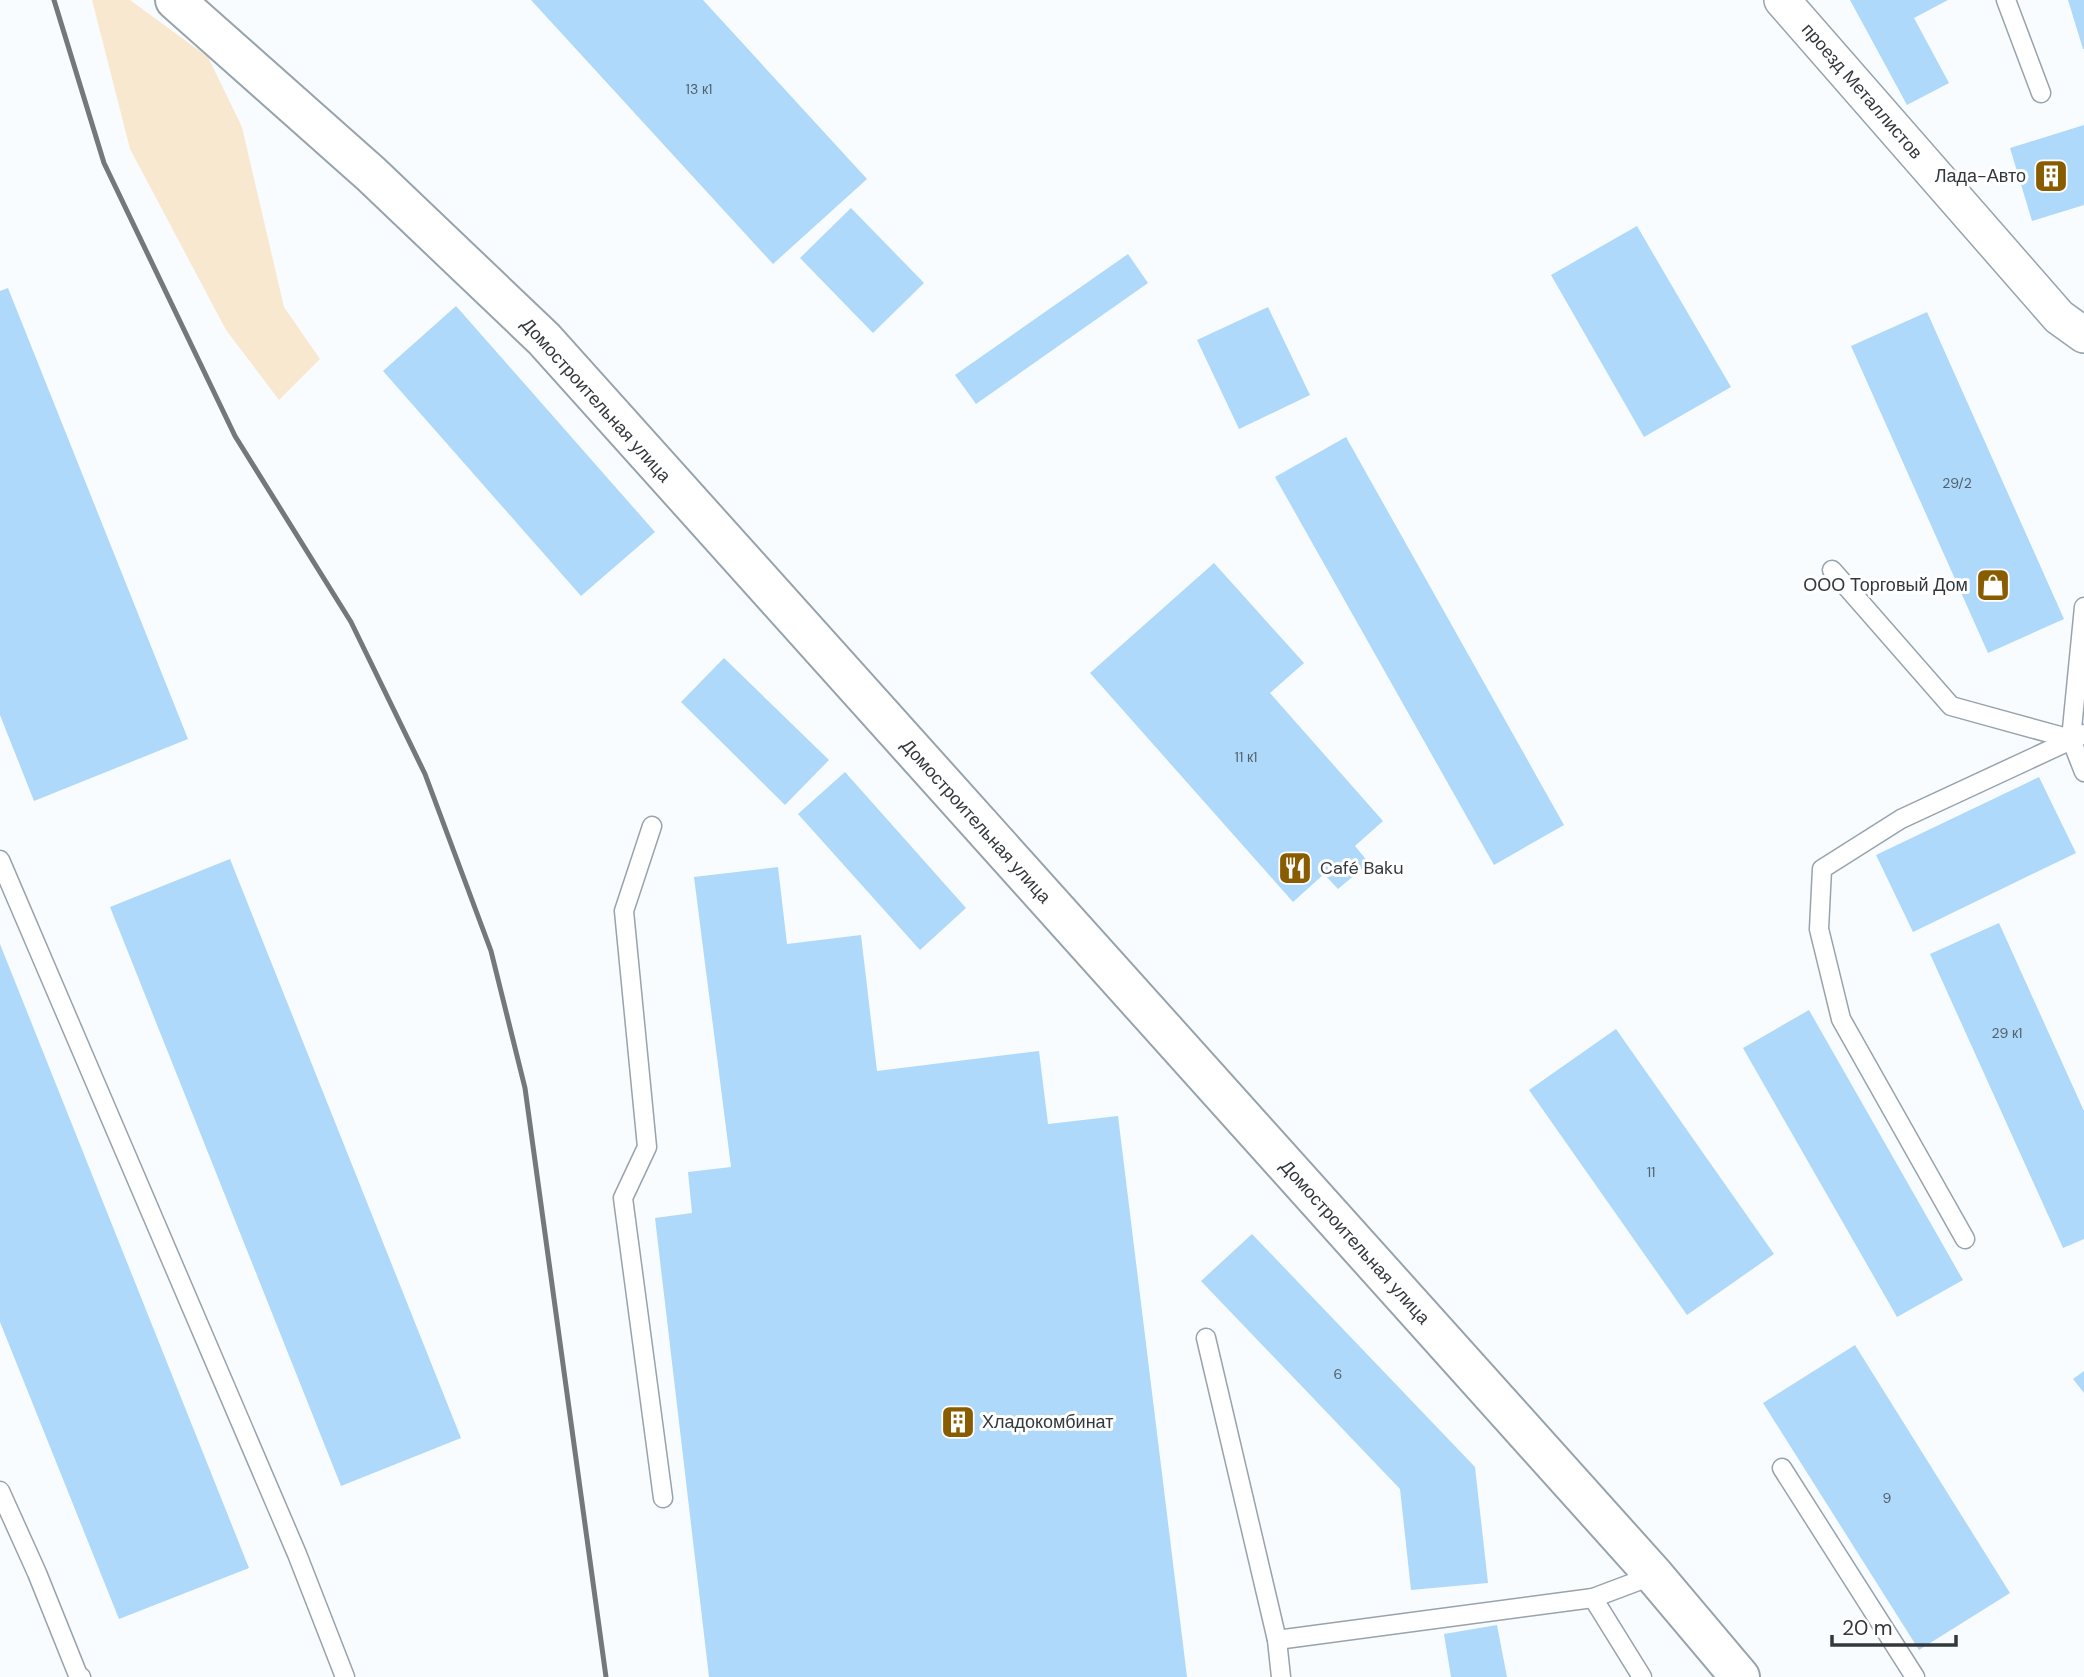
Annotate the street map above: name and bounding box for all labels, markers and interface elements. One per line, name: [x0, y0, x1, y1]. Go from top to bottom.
street label: проезд Металлистов: [1796, 18, 1928, 164]
house number: 13 к1: [686, 80, 712, 98]
building icon: Лада-Авто: [2032, 157, 2070, 195]
place label: Лада-Авто: [1935, 164, 2026, 188]
street label: Домостроительная улица: [516, 313, 677, 488]
house number: 29/2: [1942, 474, 1972, 492]
shop icon: ООО Торговый Дом: [1974, 566, 2012, 604]
place label: ООО Торговый Дом: [1803, 573, 1968, 597]
street label: Домостроительная улица: [896, 734, 1057, 909]
house number: 11 к1: [1235, 748, 1257, 766]
restaurant icon: Café Baku: [1276, 849, 1314, 887]
place label: Café Baku: [1320, 856, 1404, 880]
house number: 29 к1: [1992, 1024, 2022, 1042]
street label: Домостроительная улица: [1275, 1155, 1436, 1330]
house number: 11: [1647, 1163, 1655, 1181]
house number: 6: [1334, 1365, 1342, 1383]
building icon: Хладокомбинат: [939, 1403, 977, 1441]
place label: Хладокомбинат: [982, 1410, 1113, 1434]
house number: 9: [1883, 1489, 1892, 1507]
scale bar: [1832, 1604, 1956, 1648]
text: 20 m: [1842, 1614, 1893, 1642]

